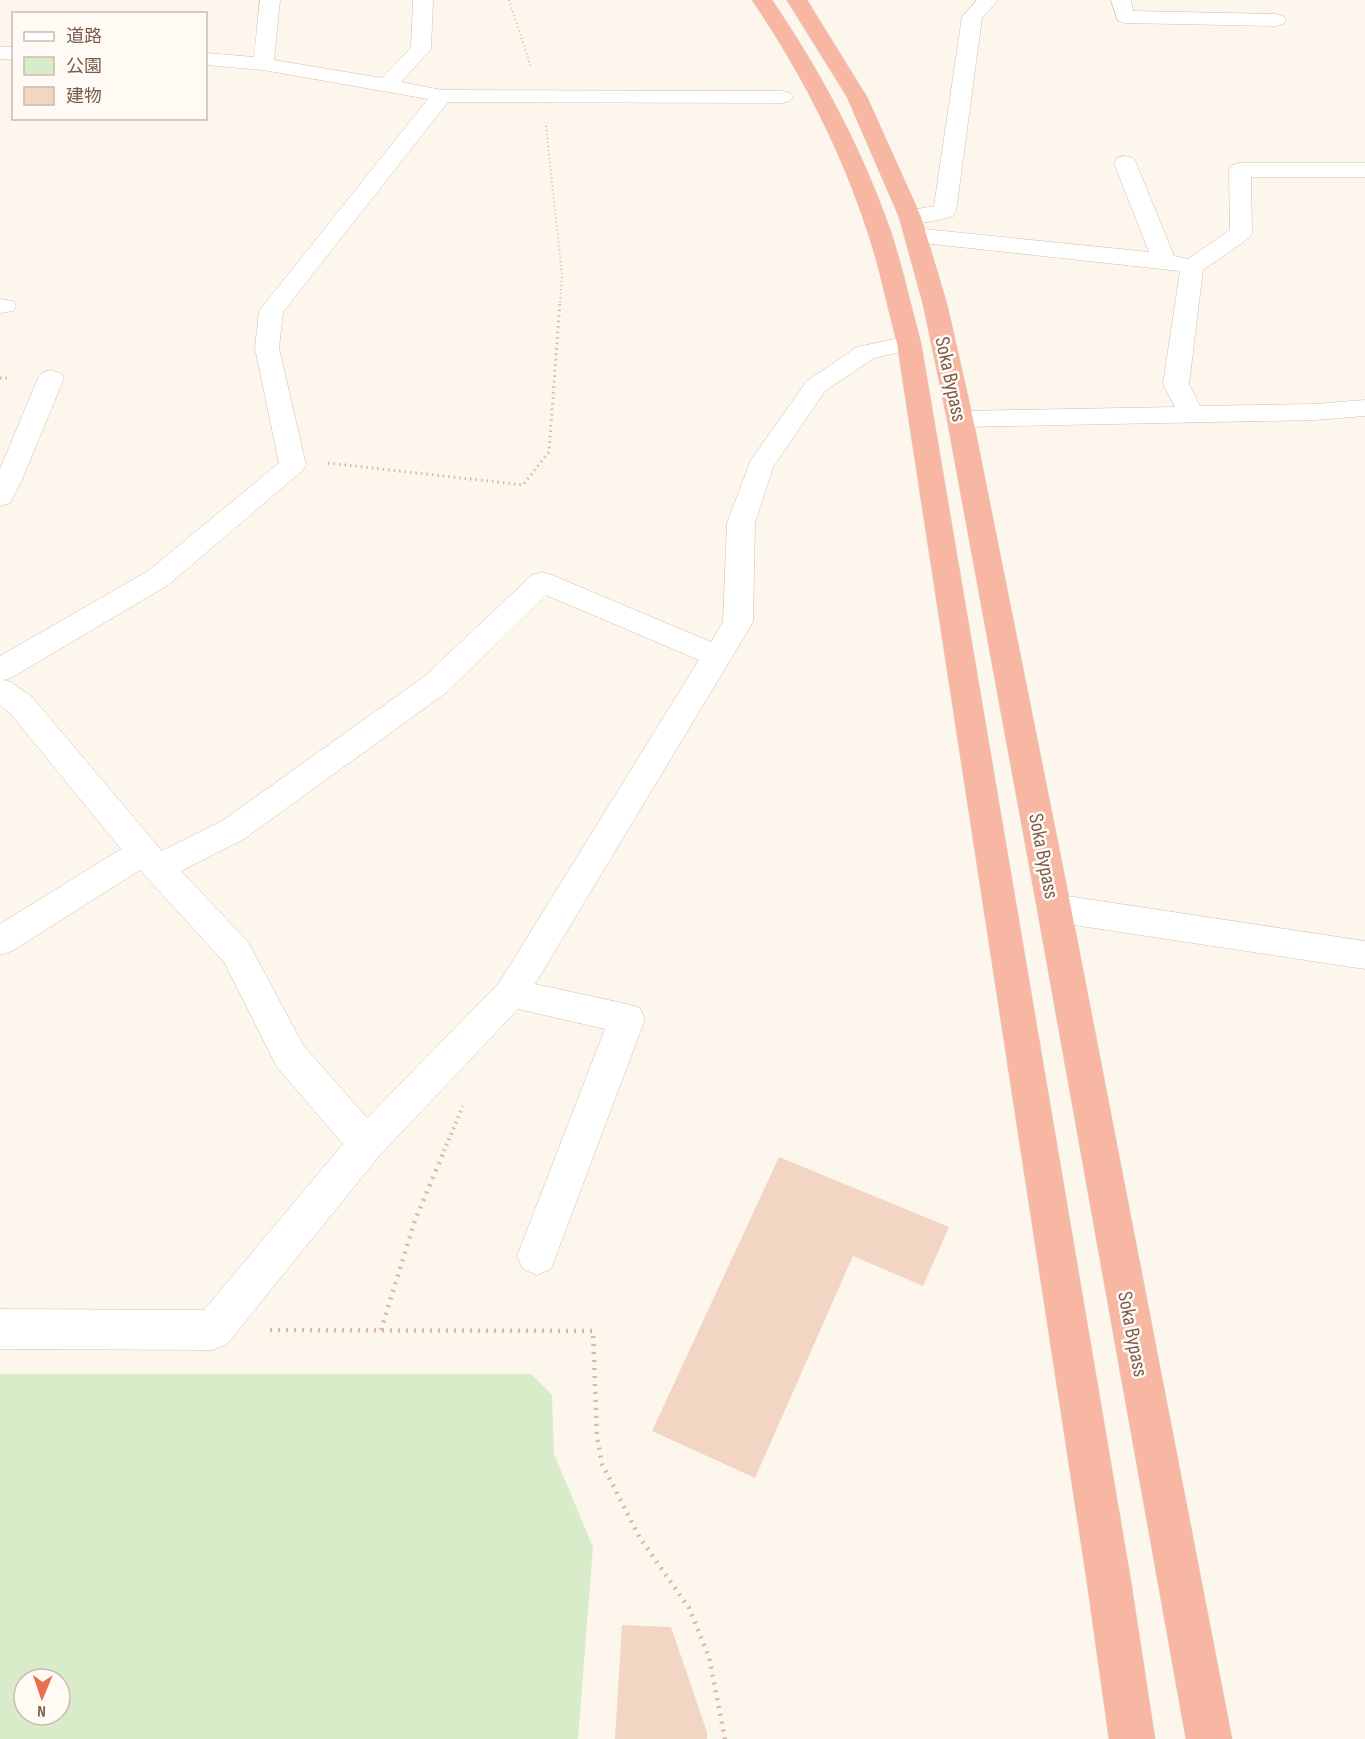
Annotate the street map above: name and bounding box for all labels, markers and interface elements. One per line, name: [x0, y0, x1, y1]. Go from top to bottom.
legend: [12, 12, 207, 120]
text: 道路: [66, 26, 102, 47]
text: 公園: [66, 56, 102, 77]
text: 建物: [66, 86, 102, 107]
street label: Soka Bypass: [929, 334, 972, 424]
street label: Soka Bypass: [1023, 811, 1064, 901]
street label: Soka Bypass: [1112, 1289, 1153, 1379]
north arrow: [12, 1667, 72, 1727]
text: N: [37, 1701, 46, 1720]

